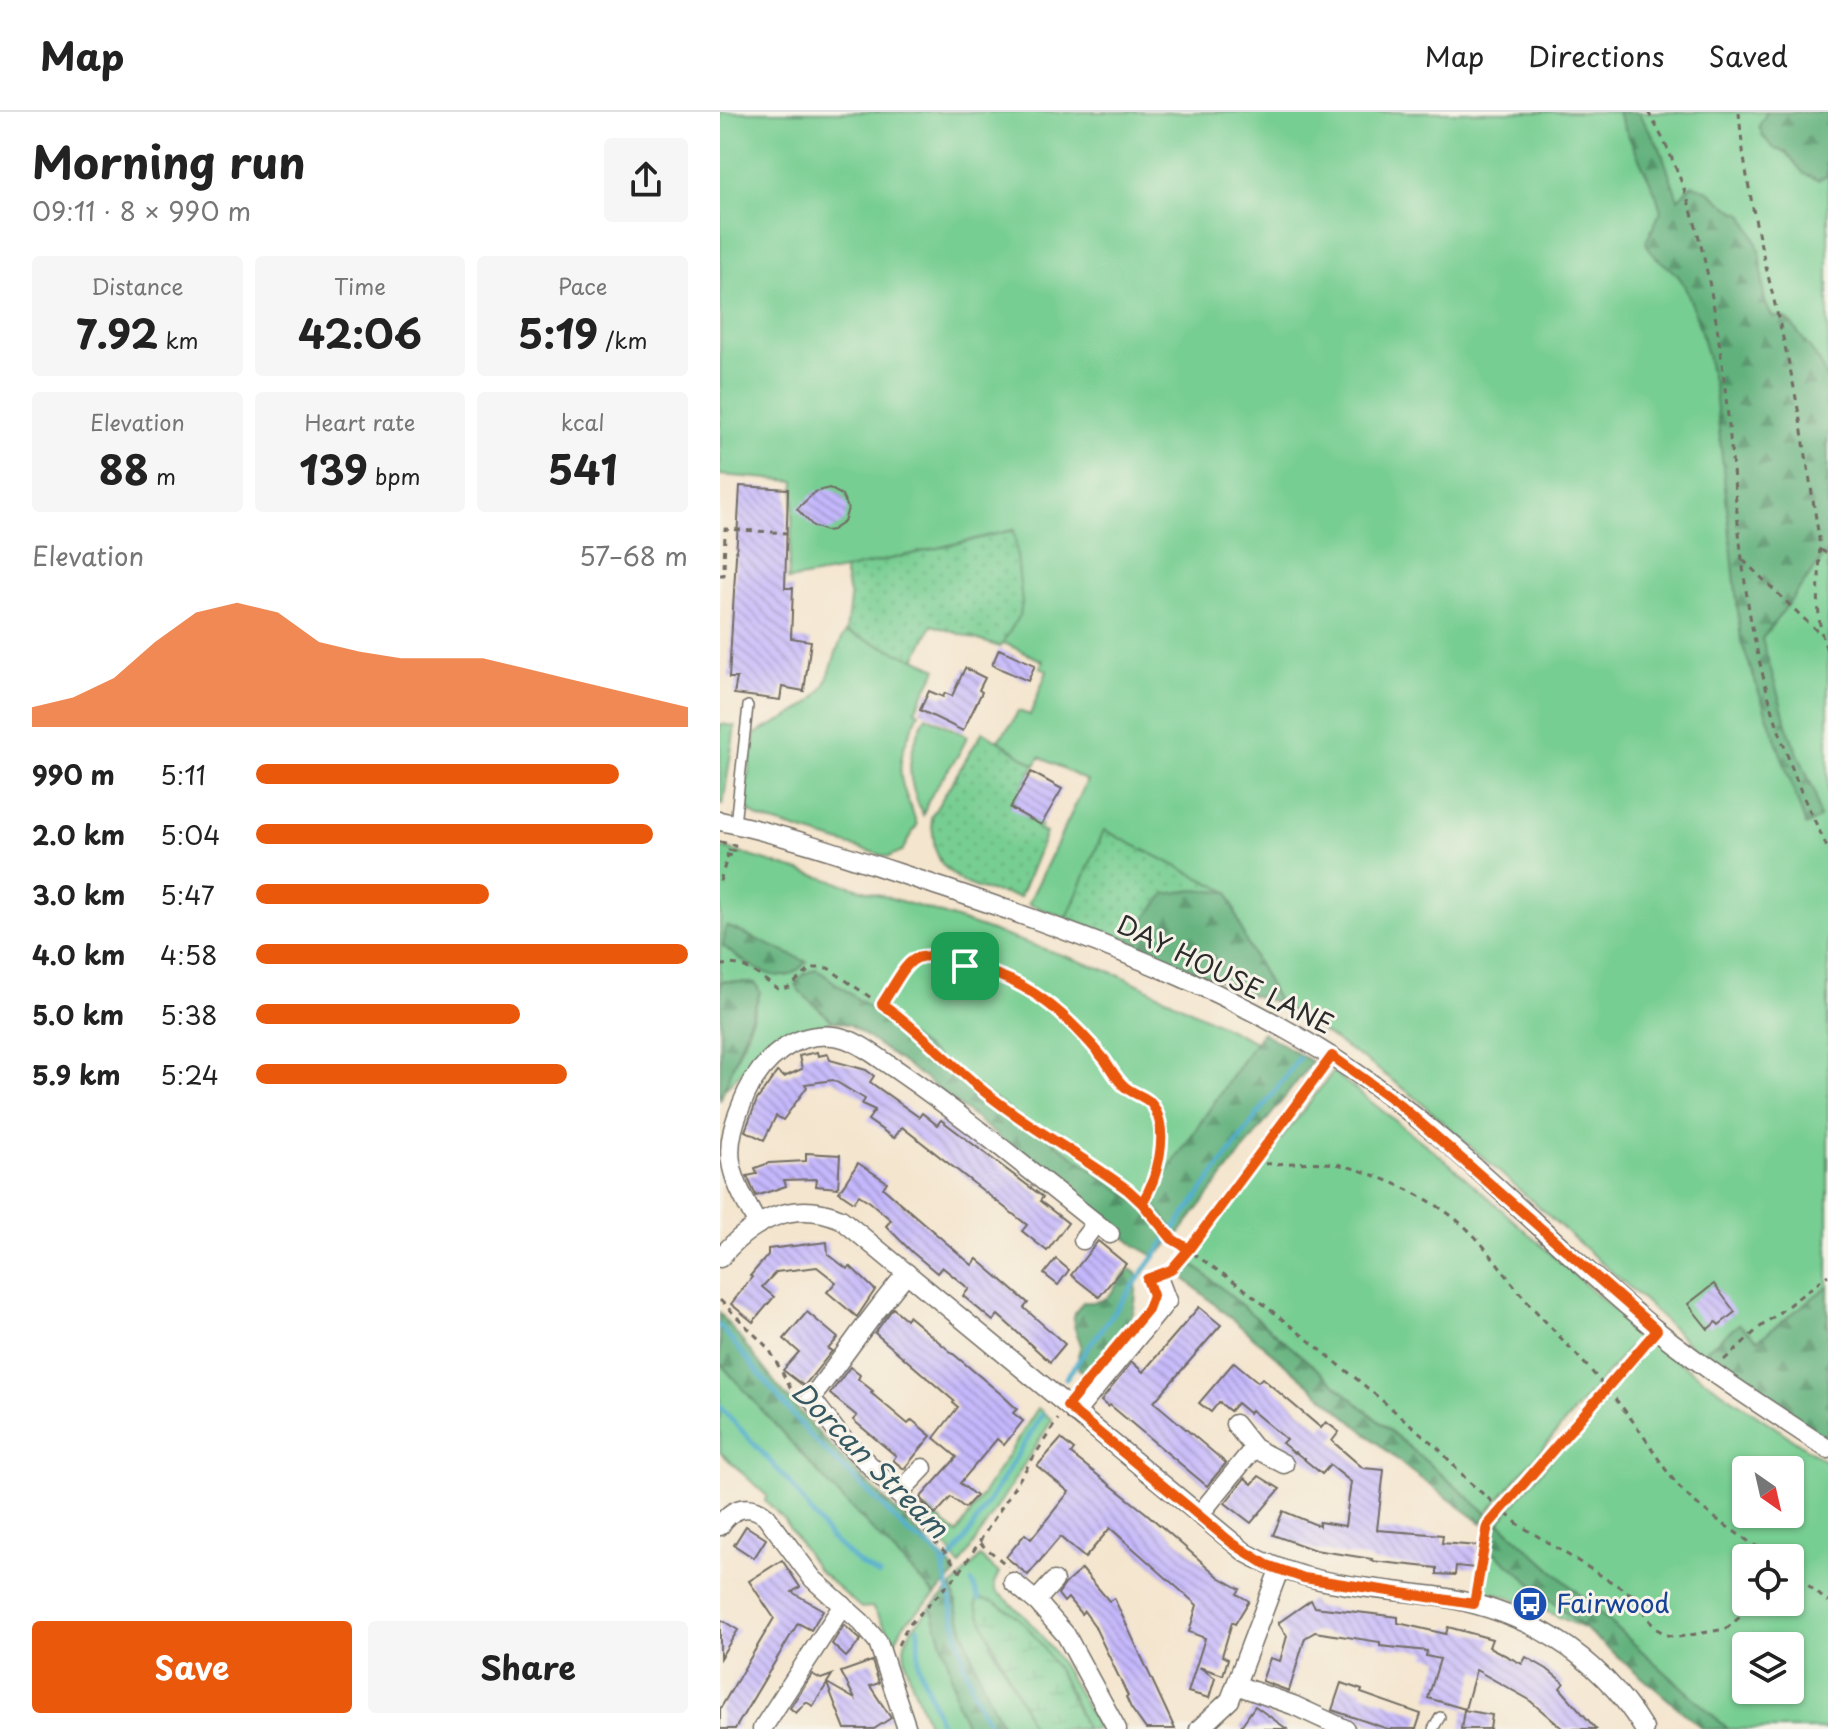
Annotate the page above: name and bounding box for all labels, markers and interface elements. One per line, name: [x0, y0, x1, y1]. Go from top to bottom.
text: Map: [40, 27, 124, 84]
text: Map: [1425, 34, 1484, 77]
text: Directions: [1528, 34, 1665, 77]
text: Saved: [1709, 34, 1788, 77]
text: Morning run: [32, 128, 306, 194]
button: share: [604, 138, 688, 222]
text: 09:11 · 8 × 990 m: [32, 191, 251, 230]
text: Distance: [91, 269, 183, 302]
text: Time: [334, 269, 386, 302]
text: Pace: [558, 269, 607, 302]
text: 7.92: [76, 302, 158, 363]
text: 42:06: [298, 302, 422, 363]
text: 5:19: [518, 302, 598, 363]
text: km: [158, 323, 199, 356]
text: /km: [598, 323, 647, 356]
text: Elevation: [90, 405, 185, 438]
text: Heart rate: [304, 405, 416, 438]
text: kcal: [561, 405, 605, 438]
text: 88: [99, 438, 149, 499]
text: 139: [299, 438, 368, 499]
text: 541: [548, 438, 618, 499]
text: m: [149, 459, 176, 492]
text: bpm: [368, 459, 421, 492]
text: Elevation: [32, 536, 144, 575]
text: 57–68 m: [579, 536, 688, 575]
text: 990 m: [32, 755, 115, 794]
text: 5:11: [160, 755, 206, 794]
text: 2.0 km: [32, 815, 125, 854]
text: 5:04: [160, 815, 220, 854]
text: 3.0 km: [32, 875, 125, 914]
text: 5:47: [160, 875, 215, 914]
street label: DAY HOUSE LANE: [1111, 904, 1341, 1043]
pin: [931, 932, 999, 1000]
text: 4.0 km: [32, 935, 125, 974]
text: 4:58: [160, 935, 218, 974]
icon: arrive: [943, 944, 987, 988]
text: 5.0 km: [32, 995, 124, 1034]
text: 5:38: [160, 995, 218, 1034]
text: 5.9 km: [32, 1055, 121, 1094]
text: 5:24: [160, 1055, 219, 1094]
water label: Dorcan Stream: [783, 1371, 960, 1548]
north arrow: [1732, 1456, 1804, 1528]
map controls: [1732, 1456, 1804, 1704]
button: locate: [1732, 1544, 1804, 1616]
place label: Fairwood: [1556, 1583, 1670, 1622]
bus stop icon: Fairwood: [1511, 1585, 1549, 1623]
button: Save: [32, 1621, 352, 1713]
button: Share: [368, 1621, 688, 1713]
button: layers: [1732, 1632, 1804, 1704]

